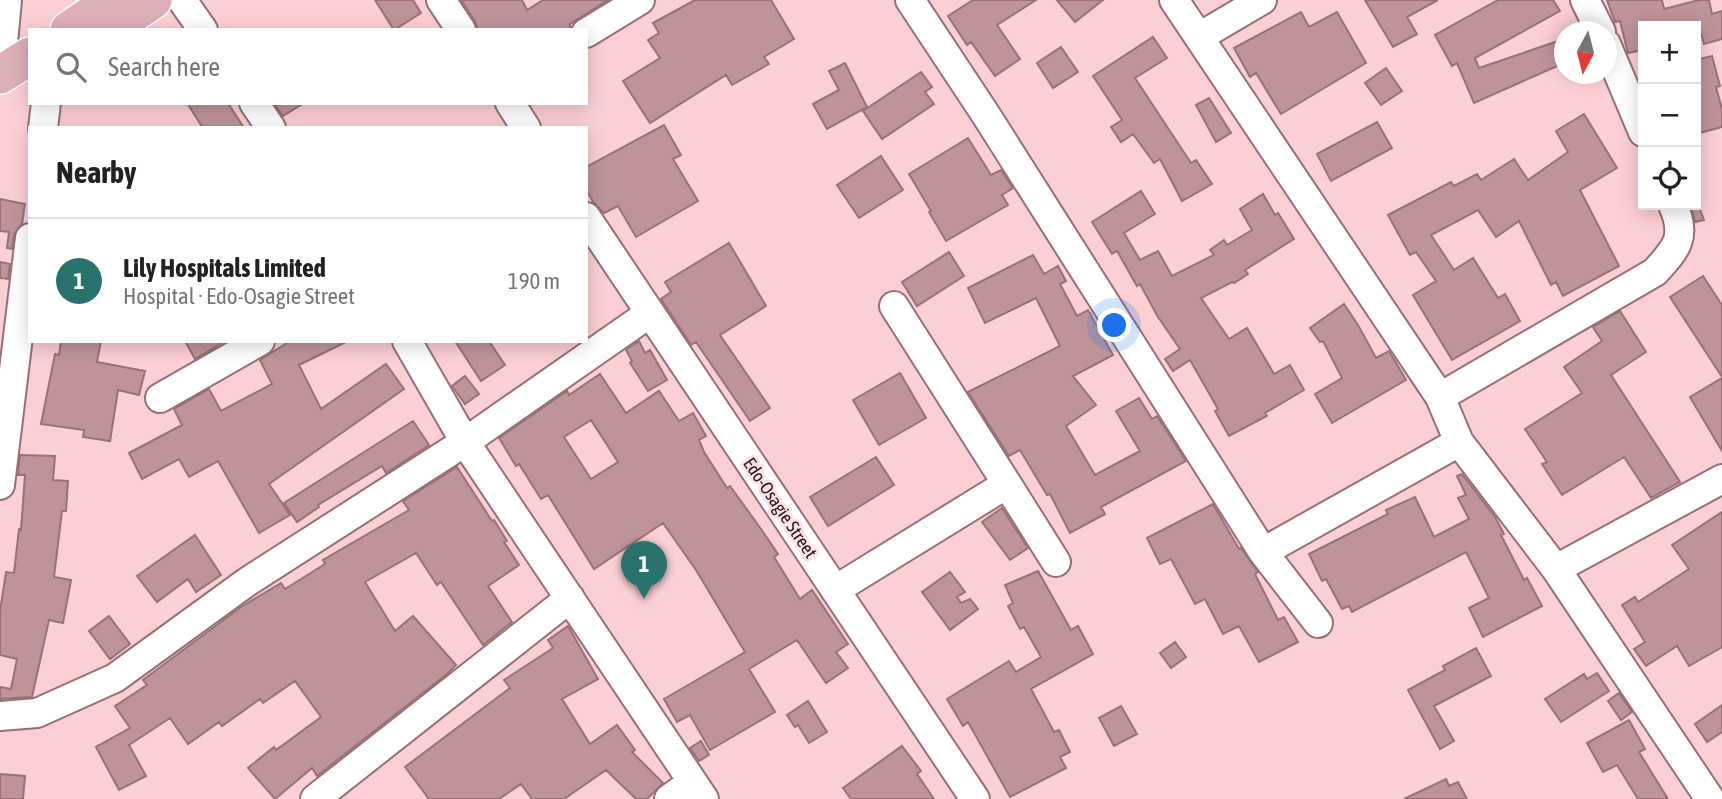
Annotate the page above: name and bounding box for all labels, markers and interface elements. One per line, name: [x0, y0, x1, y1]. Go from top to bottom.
north arrow: [1554, 21, 1617, 84]
map controls: [1638, 21, 1701, 210]
button: +: [1638, 21, 1701, 84]
search box: [28, 28, 588, 105]
icon: search: [52, 48, 90, 86]
text: Search here: [108, 52, 220, 82]
button: −: [1638, 84, 1701, 147]
button: locate: [1638, 147, 1701, 210]
text: Nearby: [56, 155, 136, 189]
text: Lily Hospitals Limited: [123, 253, 326, 283]
text: 1: [74, 268, 84, 294]
text: 190 m: [508, 268, 560, 294]
text: Hospital · Edo-Osagie Street: [123, 283, 355, 309]
your location: [1097, 308, 1131, 342]
street label: Edo-Osagie Street: [739, 454, 822, 562]
pin: 1: [621, 541, 667, 599]

